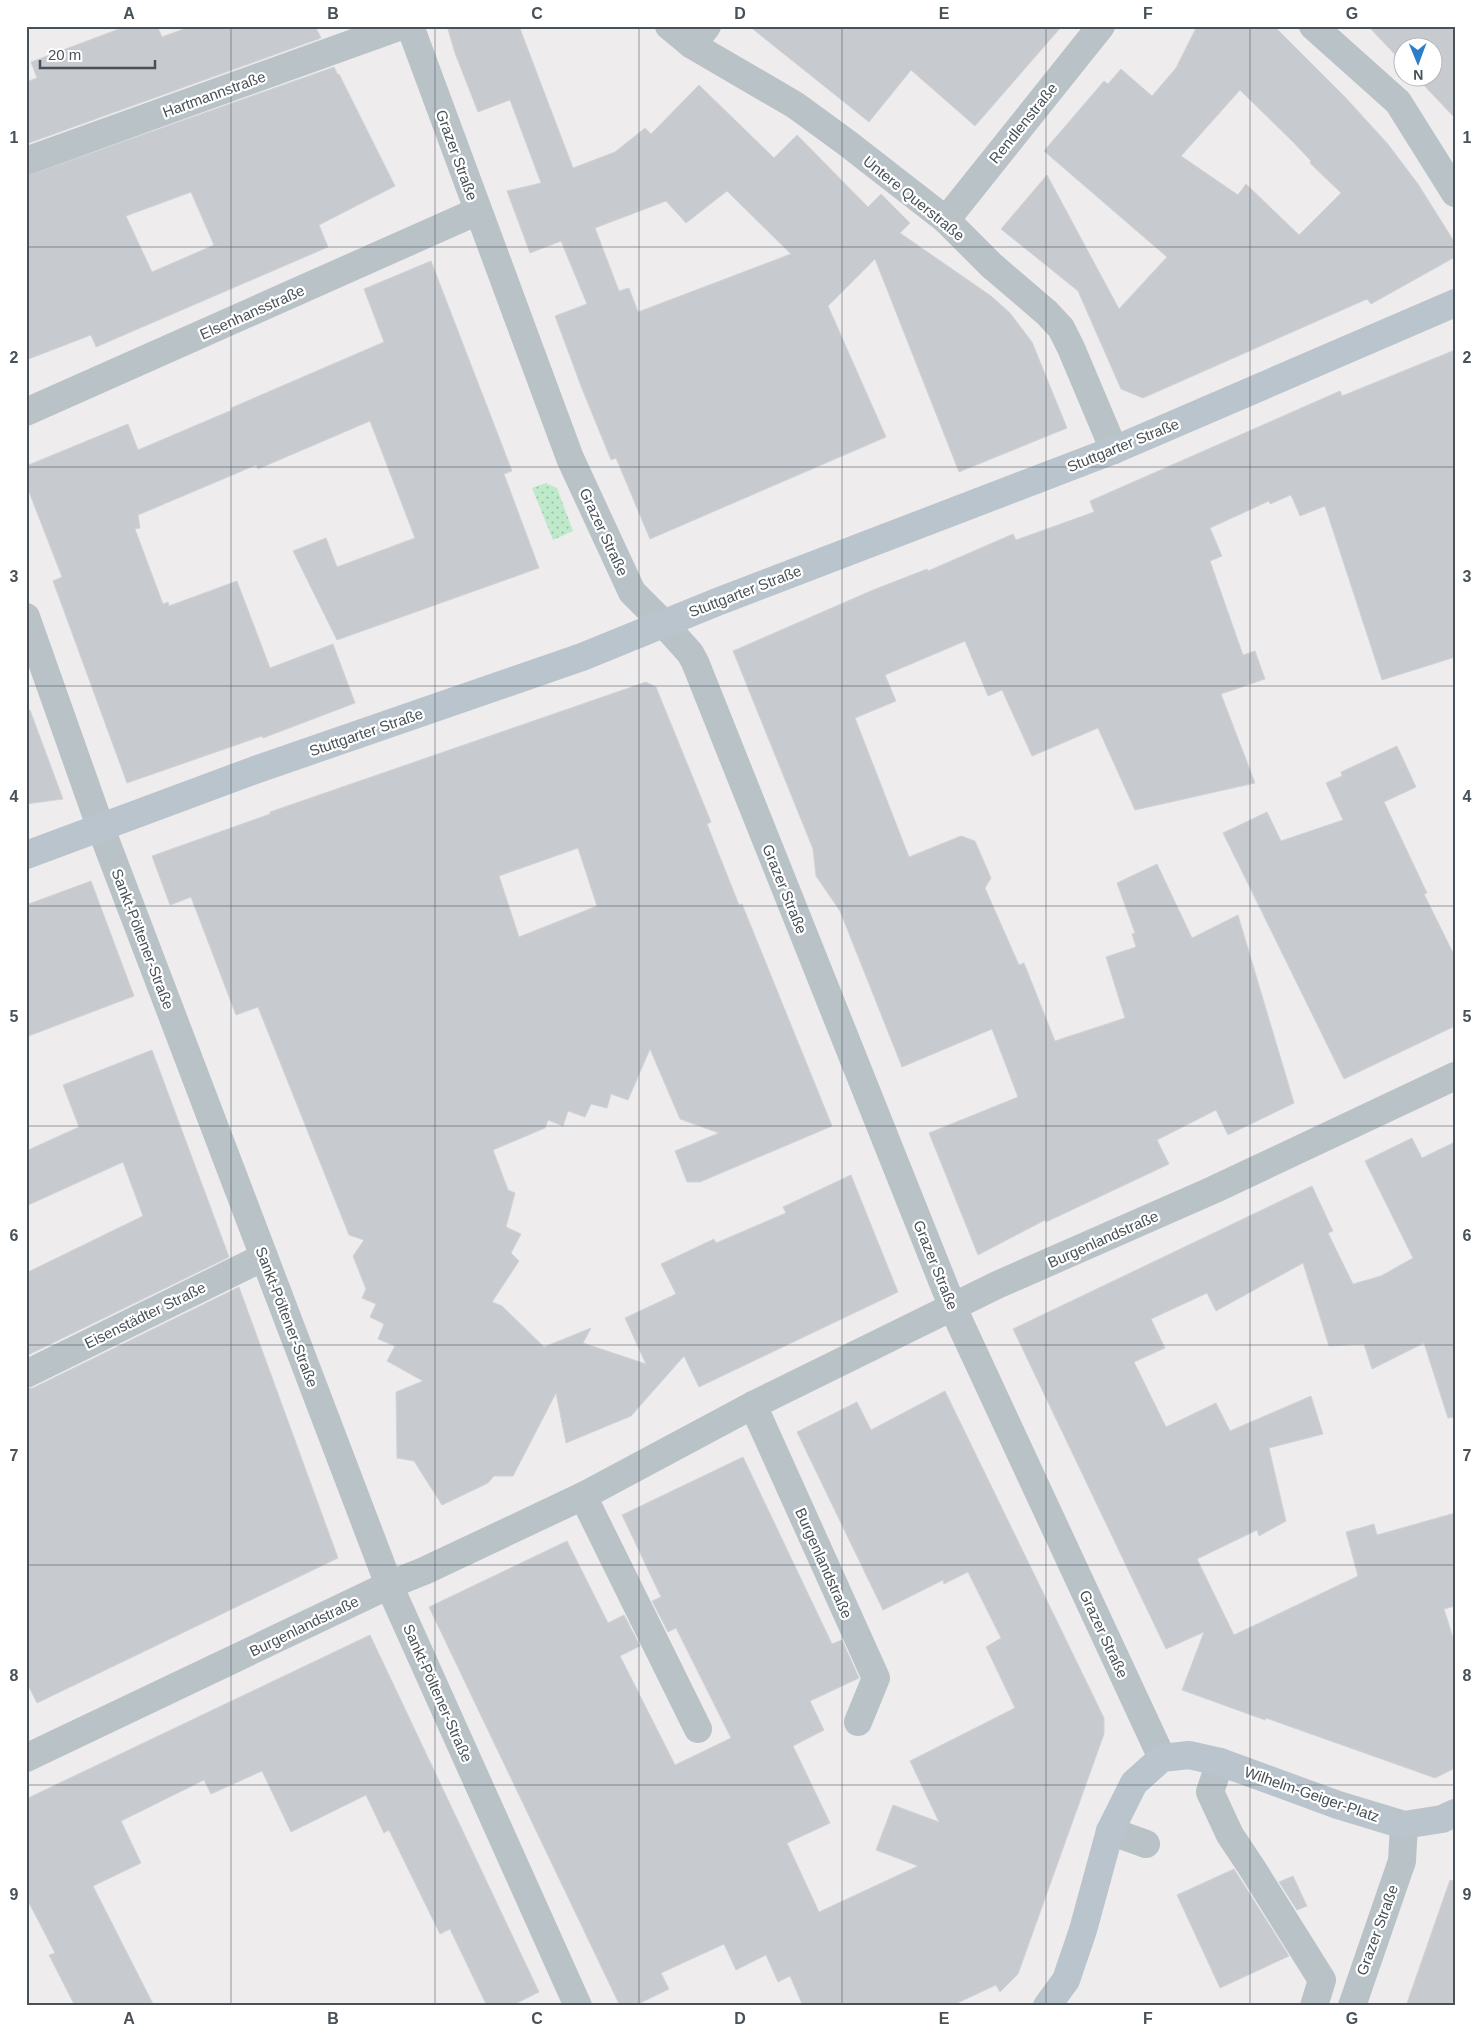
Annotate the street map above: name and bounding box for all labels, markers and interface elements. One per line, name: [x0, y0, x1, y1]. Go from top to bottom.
text: A: [123, 5, 135, 22]
text: B: [327, 5, 339, 22]
text: C: [531, 5, 543, 22]
text: D: [734, 5, 746, 22]
text: E: [939, 5, 950, 22]
text: F: [1143, 5, 1153, 22]
text: G: [1346, 5, 1358, 22]
scale bar: [40, 38, 155, 70]
north arrow: [1394, 38, 1444, 88]
text: 20 m: [48, 46, 81, 63]
street label: Hartmannstraße: [160, 67, 268, 121]
text: N: [1413, 67, 1423, 83]
street label: Rendlenstraße: [985, 79, 1061, 167]
street label: Grazer Straße: [433, 107, 481, 203]
text: 1: [10, 129, 19, 146]
text: 1: [1463, 129, 1472, 146]
street label: Untere Querstraße: [860, 152, 968, 244]
street label: Elsenhansstraße: [197, 281, 307, 343]
text: 2: [10, 349, 19, 366]
text: 2: [1463, 349, 1472, 366]
street label: Stuttgarter Straße: [1065, 415, 1181, 475]
street label: Grazer Straße: [576, 485, 632, 579]
street label: Stuttgarter Straße: [686, 562, 804, 620]
text: 3: [10, 568, 19, 585]
text: 3: [1463, 568, 1472, 585]
street label: Stuttgarter Straße: [307, 705, 425, 759]
text: 4: [10, 788, 19, 805]
text: 4: [1463, 788, 1472, 805]
street label: Grazer Straße: [759, 842, 811, 936]
street label: Sankt-Pöltener-Straße: [108, 866, 178, 1012]
text: 5: [10, 1008, 19, 1025]
text: 5: [1463, 1008, 1472, 1025]
street label: Burgenlandstraße: [1045, 1207, 1161, 1271]
street label: Grazer Straße: [910, 1218, 962, 1312]
text: 6: [10, 1227, 19, 1244]
text: 6: [1463, 1227, 1472, 1244]
street label: Sankt-Pöltener-Straße: [252, 1244, 322, 1390]
street label: Eisenstädter Straße: [82, 1278, 208, 1352]
text: 7: [10, 1447, 19, 1464]
text: 7: [1463, 1447, 1472, 1464]
street label: Burgenlandstraße: [792, 1505, 856, 1621]
street label: Grazer Straße: [1076, 1587, 1132, 1681]
street label: Burgenlandstraße: [247, 1592, 361, 1660]
street label: Sankt-Pöltener-Straße: [400, 1621, 476, 1765]
text: 8: [10, 1667, 19, 1684]
text: 8: [1463, 1667, 1472, 1684]
street label: Wilhelm-Geiger-Platz: [1242, 1763, 1382, 1825]
street label: Grazer Straße: [1353, 1882, 1401, 1978]
text: 9: [10, 1886, 19, 1903]
text: 9: [1463, 1886, 1472, 1903]
text: A: [123, 2010, 135, 2027]
text: B: [327, 2010, 339, 2027]
text: C: [531, 2010, 543, 2027]
text: D: [734, 2010, 746, 2027]
text: E: [939, 2010, 950, 2027]
text: F: [1143, 2010, 1153, 2027]
text: G: [1346, 2010, 1358, 2027]

